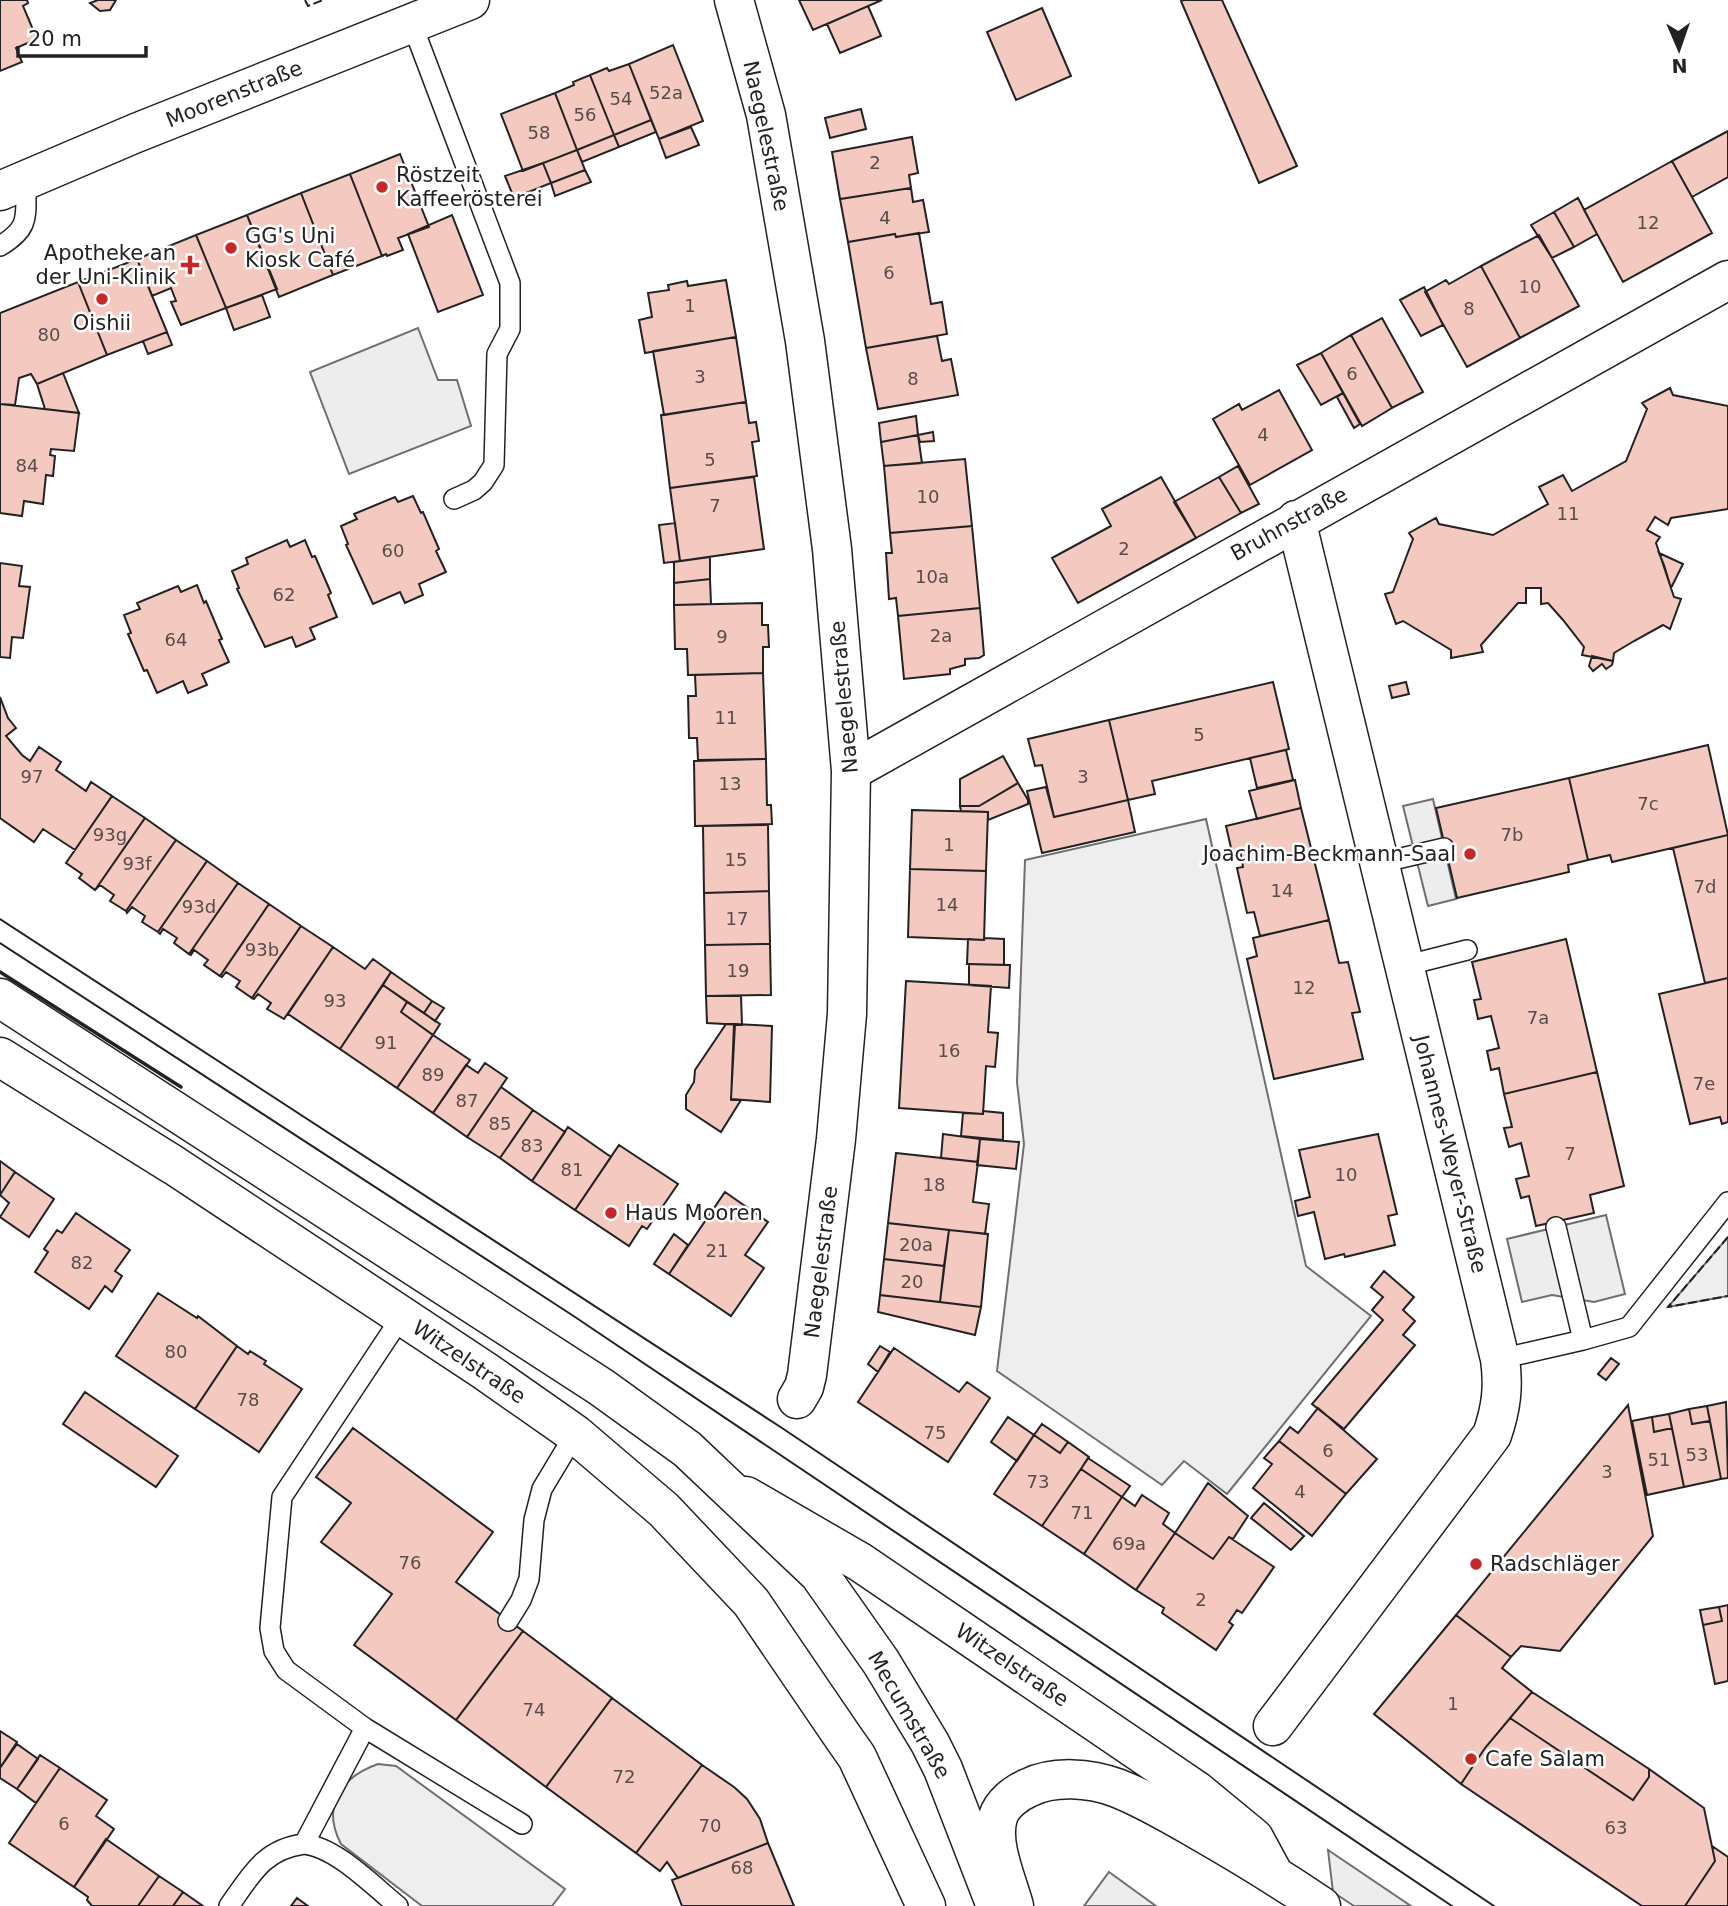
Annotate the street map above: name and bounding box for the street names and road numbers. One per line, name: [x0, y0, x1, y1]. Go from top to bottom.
street label: Moorenstraße: [162, 56, 306, 132]
street label: Naegelestraße: [738, 59, 794, 213]
street label: Bruhnstraße: [1226, 482, 1352, 566]
street label: Naegelestraße: [825, 620, 863, 774]
street label: Johannes-Weyer-Straße: [1408, 1031, 1491, 1275]
street label: Naegelestraße: [800, 1184, 842, 1340]
street label: Witzelstraße: [408, 1315, 530, 1409]
street label: Witzelstraße: [951, 1618, 1073, 1712]
street label: Mecumstraße: [863, 1647, 955, 1783]

